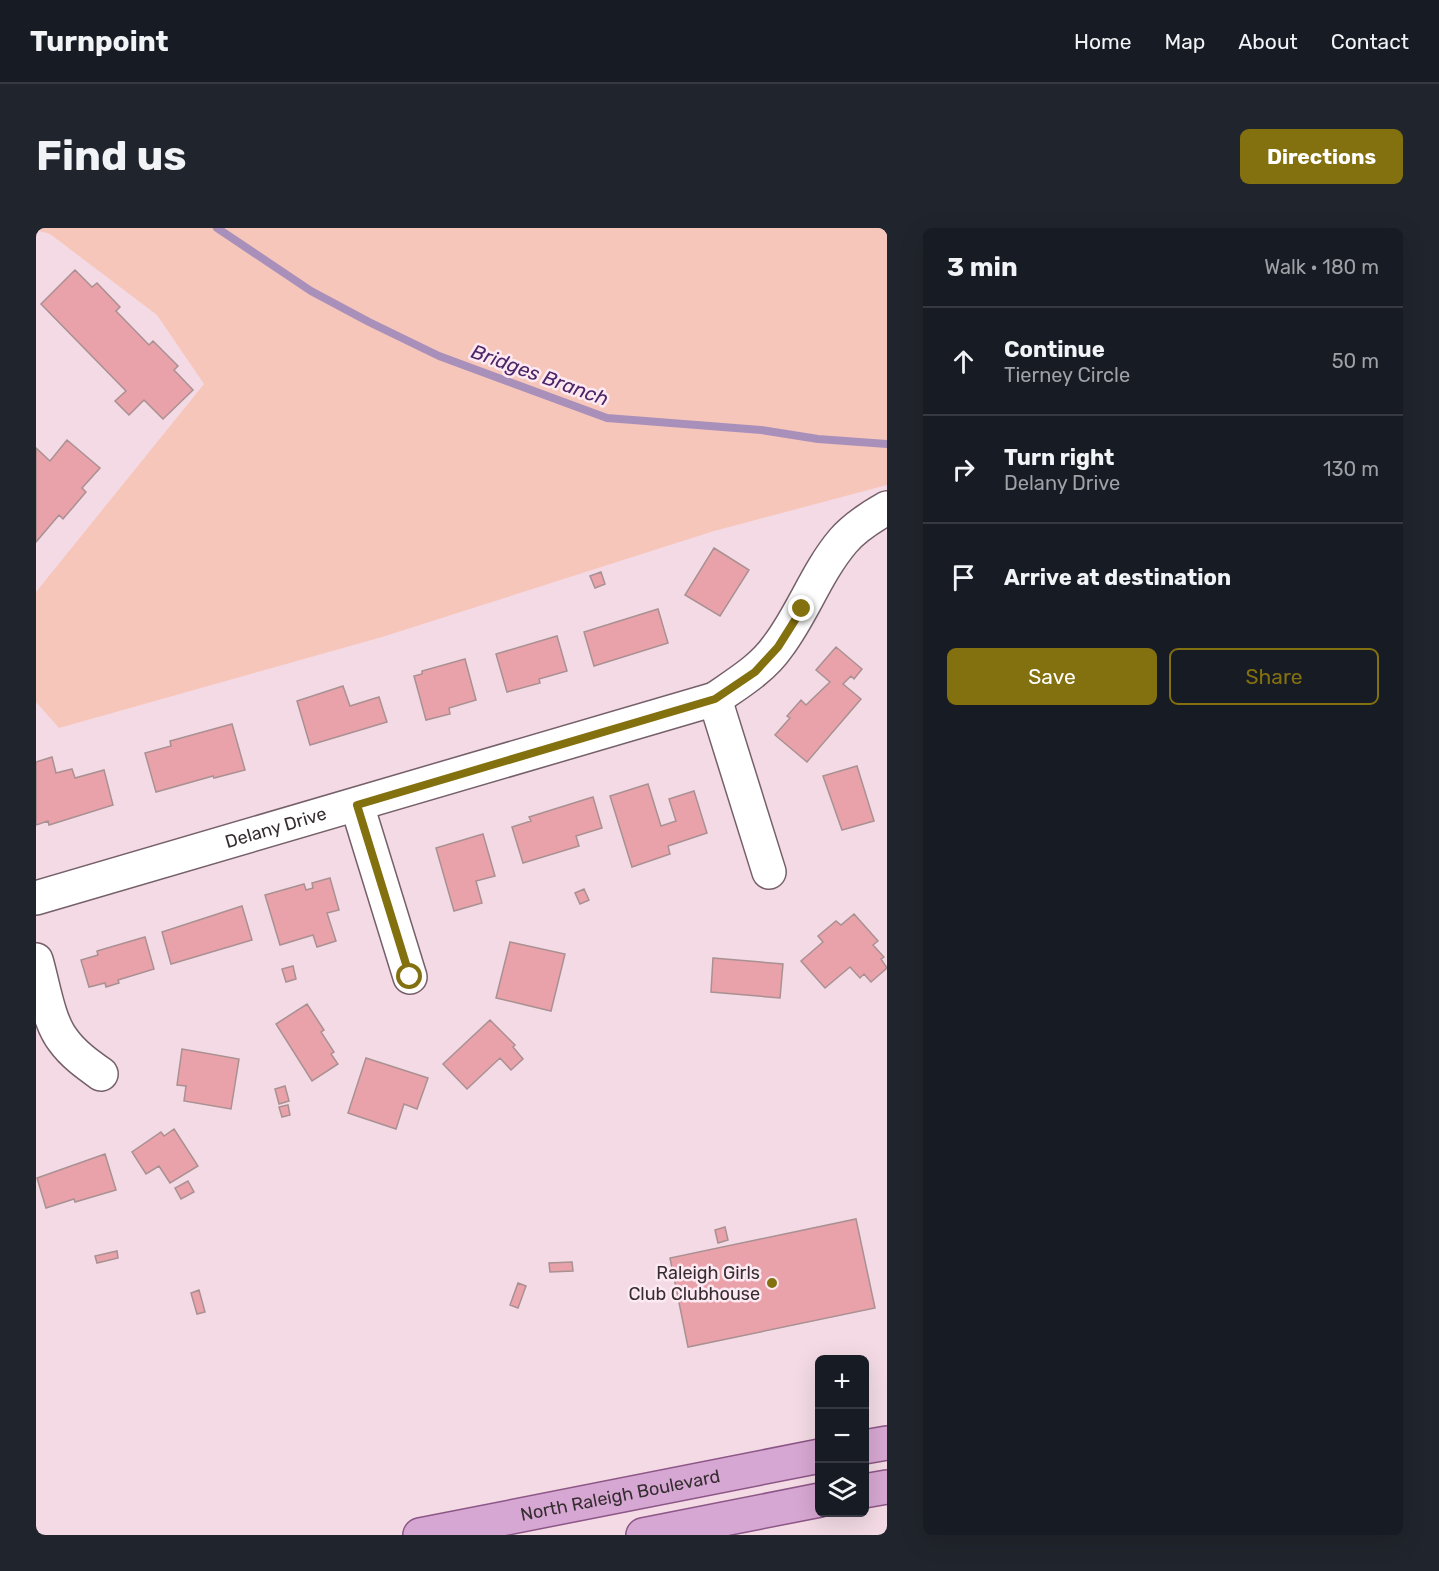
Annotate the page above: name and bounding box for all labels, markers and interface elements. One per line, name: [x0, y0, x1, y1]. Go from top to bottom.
text: Turnpoint: [30, 25, 169, 58]
text: Home: [1074, 29, 1131, 54]
text: Map: [1164, 29, 1205, 54]
text: About: [1238, 29, 1298, 54]
text: Contact: [1331, 29, 1409, 54]
button: Directions: [1240, 129, 1403, 184]
text: Find us: [36, 131, 187, 181]
text: 3 min: [947, 252, 1018, 283]
text: Walk · 180 m: [1264, 255, 1379, 279]
text: Continue: [1004, 336, 1105, 363]
water label: Bridges Branch: [468, 339, 612, 411]
icon: ahead: [947, 345, 980, 378]
text: 50 m: [1332, 349, 1379, 373]
text: Tierney Circle: [1004, 363, 1130, 387]
text: Turn right: [1004, 444, 1114, 471]
icon: right: [947, 453, 980, 486]
text: 130 m: [1323, 457, 1379, 481]
text: Delany Drive: [1004, 471, 1120, 495]
icon: arrive: [947, 561, 980, 594]
text: Arrive at destination: [1004, 564, 1231, 591]
route end: [788, 595, 814, 621]
button: Save: [947, 648, 1157, 705]
button: Share: [1169, 648, 1379, 705]
street label: Delany Drive: [223, 802, 329, 853]
route start: [396, 963, 422, 989]
place label: Raleigh Girls Club Clubhouse: [628, 1262, 760, 1305]
marker: Raleigh Girls Club Clubhouse: [765, 1276, 779, 1290]
map controls: [815, 1355, 869, 1517]
button: +: [815, 1355, 869, 1409]
button: −: [815, 1409, 869, 1463]
button: layers: [815, 1463, 869, 1517]
street label: North Raleigh Boulevard: [518, 1465, 722, 1526]

